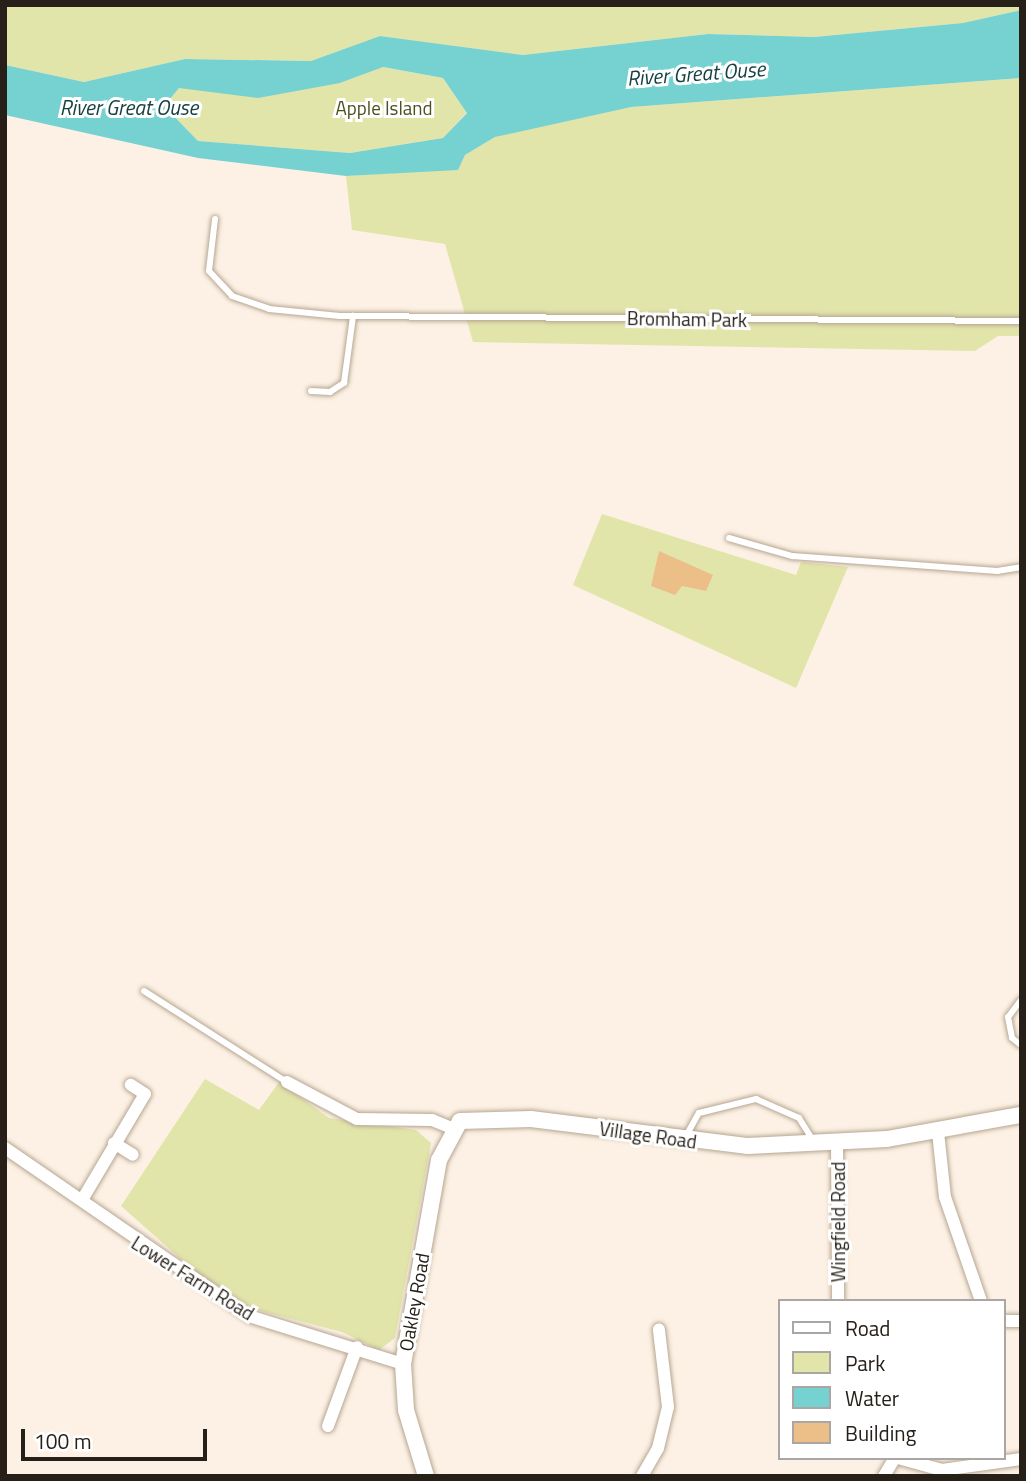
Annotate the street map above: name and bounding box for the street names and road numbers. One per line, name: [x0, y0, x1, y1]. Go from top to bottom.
street label: Bromham Park: [627, 307, 747, 331]
street label: Village Road: [598, 1117, 698, 1153]
street label: Wingfield Road: [827, 1162, 849, 1282]
street label: Lower Farm Road: [127, 1231, 259, 1325]
street label: Oakley Road: [394, 1251, 434, 1353]

